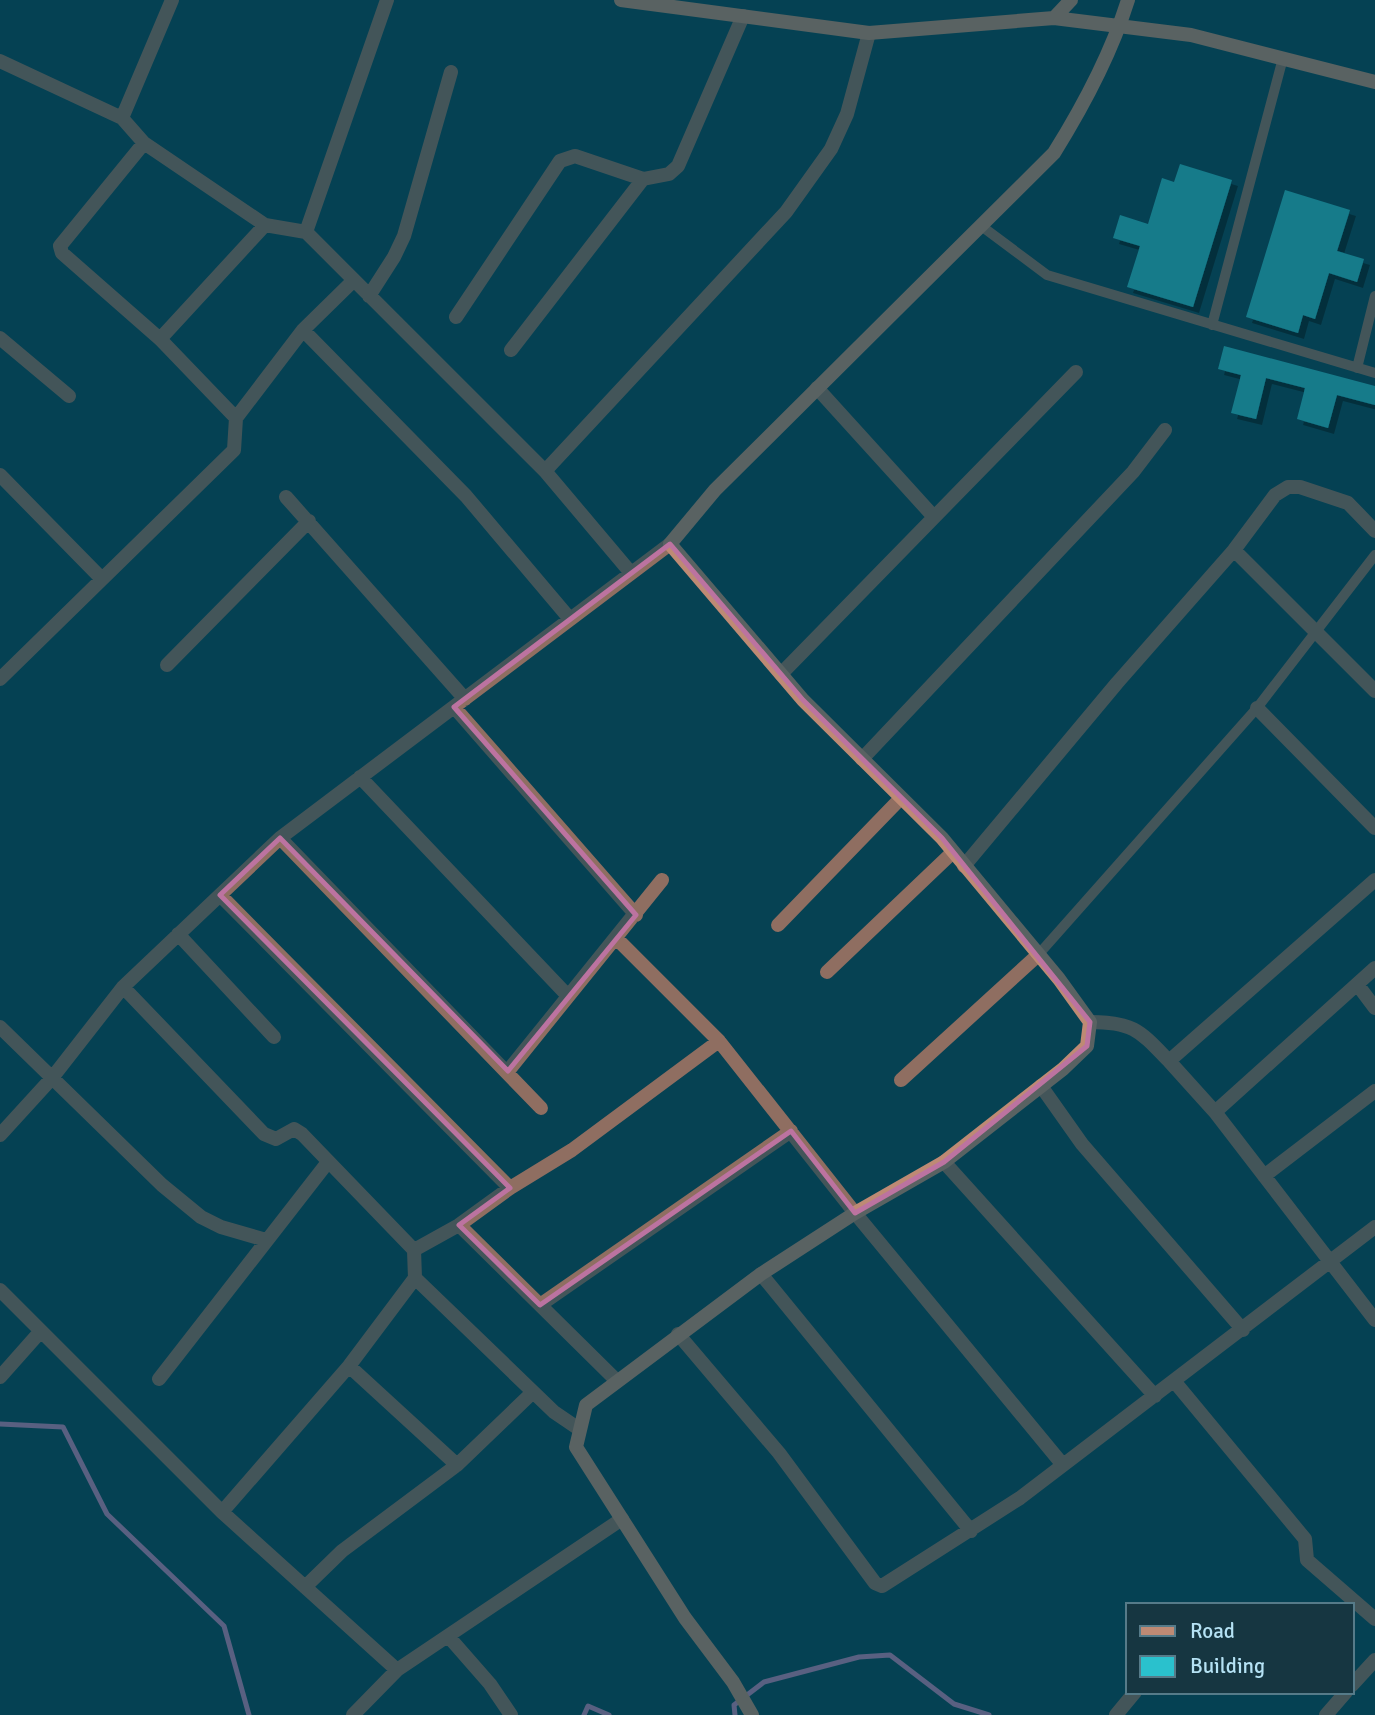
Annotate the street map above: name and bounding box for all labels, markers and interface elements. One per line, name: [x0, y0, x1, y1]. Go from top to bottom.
legend: [1126, 1603, 1354, 1694]
text: Road: [1190, 1618, 1235, 1644]
text: Building: [1190, 1653, 1265, 1679]

